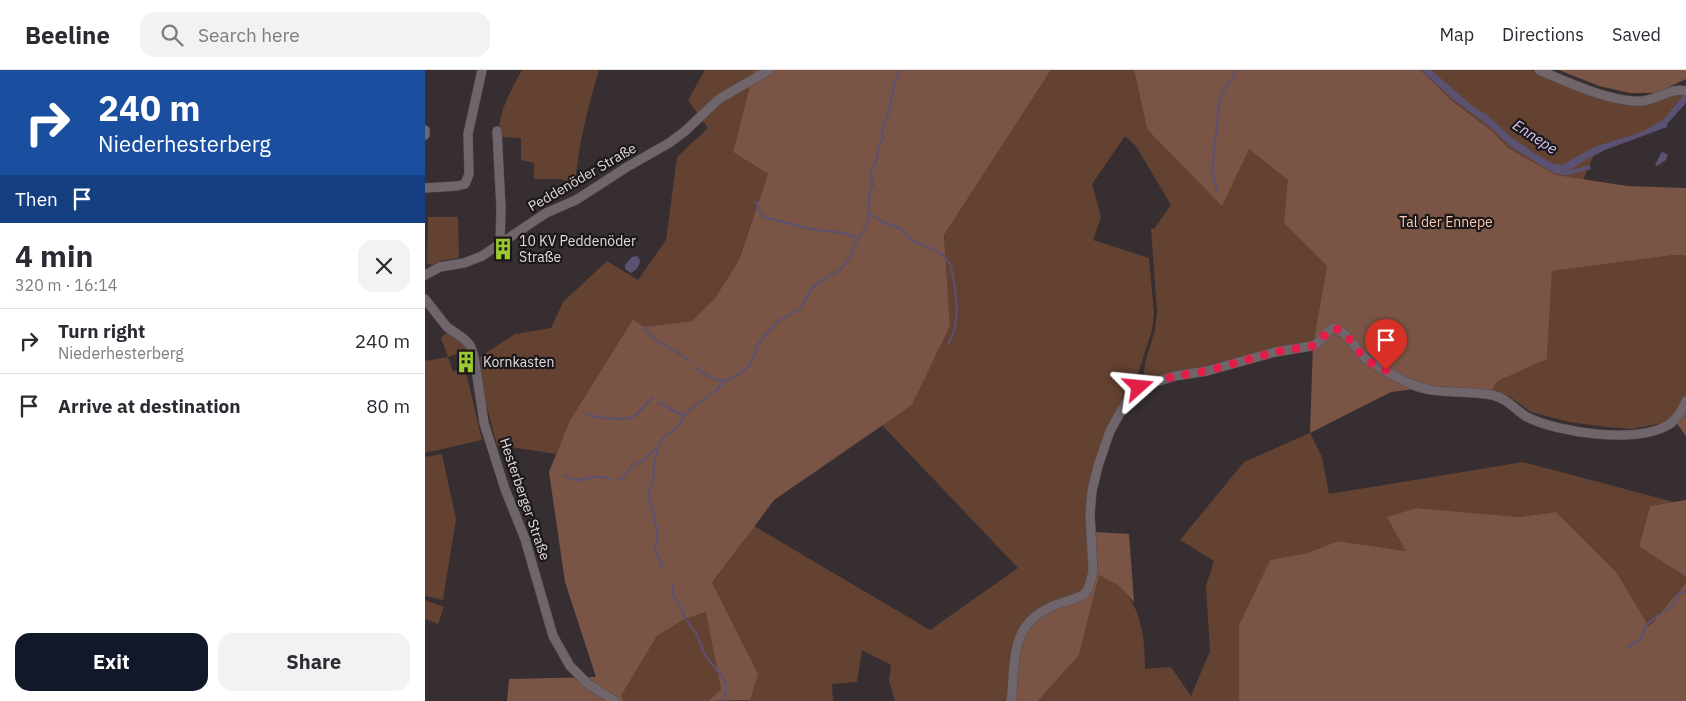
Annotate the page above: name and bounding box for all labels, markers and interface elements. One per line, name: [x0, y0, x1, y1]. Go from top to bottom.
search box: [140, 12, 490, 57]
text: Beeline: [25, 19, 110, 51]
icon: search: [158, 21, 186, 49]
text: Search here: [198, 23, 300, 47]
text: Map: [1439, 23, 1474, 46]
text: Directions: [1502, 23, 1584, 46]
text: Saved: [1612, 23, 1661, 46]
text: 240 m: [98, 85, 201, 131]
icon: right: [15, 90, 80, 155]
water label: Ennepe: [1509, 115, 1561, 158]
text: Niederhesterberg: [98, 129, 271, 158]
street label: Peddenöder Straße: [525, 139, 640, 215]
icon: arrive: [68, 185, 96, 213]
text: Then: [15, 187, 58, 211]
park label: Tal der Ennepe: [1399, 213, 1493, 231]
place label: 10 KV Peddenöder Straße: [519, 232, 636, 266]
text: 4 min: [15, 236, 93, 275]
building icon: 10 KV Peddenöder Straße: [490, 236, 516, 262]
button: close: [358, 240, 410, 292]
text: 320 m · 16:14: [15, 275, 117, 295]
text: Turn right: [58, 319, 145, 343]
pin: [1365, 319, 1407, 370]
icon: arrive: [1372, 326, 1400, 354]
icon: right: [15, 327, 43, 355]
text: 240 m: [355, 329, 410, 353]
text: Niederhesterberg: [58, 343, 184, 363]
building icon: Kornkasten: [453, 349, 479, 375]
place label: Kornkasten: [483, 353, 554, 371]
position arrow: [1112, 360, 1164, 412]
icon: arrive: [15, 392, 43, 420]
text: Arrive at destination: [58, 394, 241, 418]
text: 80 m: [366, 394, 410, 418]
street label: Hesterberger Straße: [496, 435, 554, 563]
button: Exit: [15, 633, 208, 691]
button: Share: [218, 633, 410, 691]

